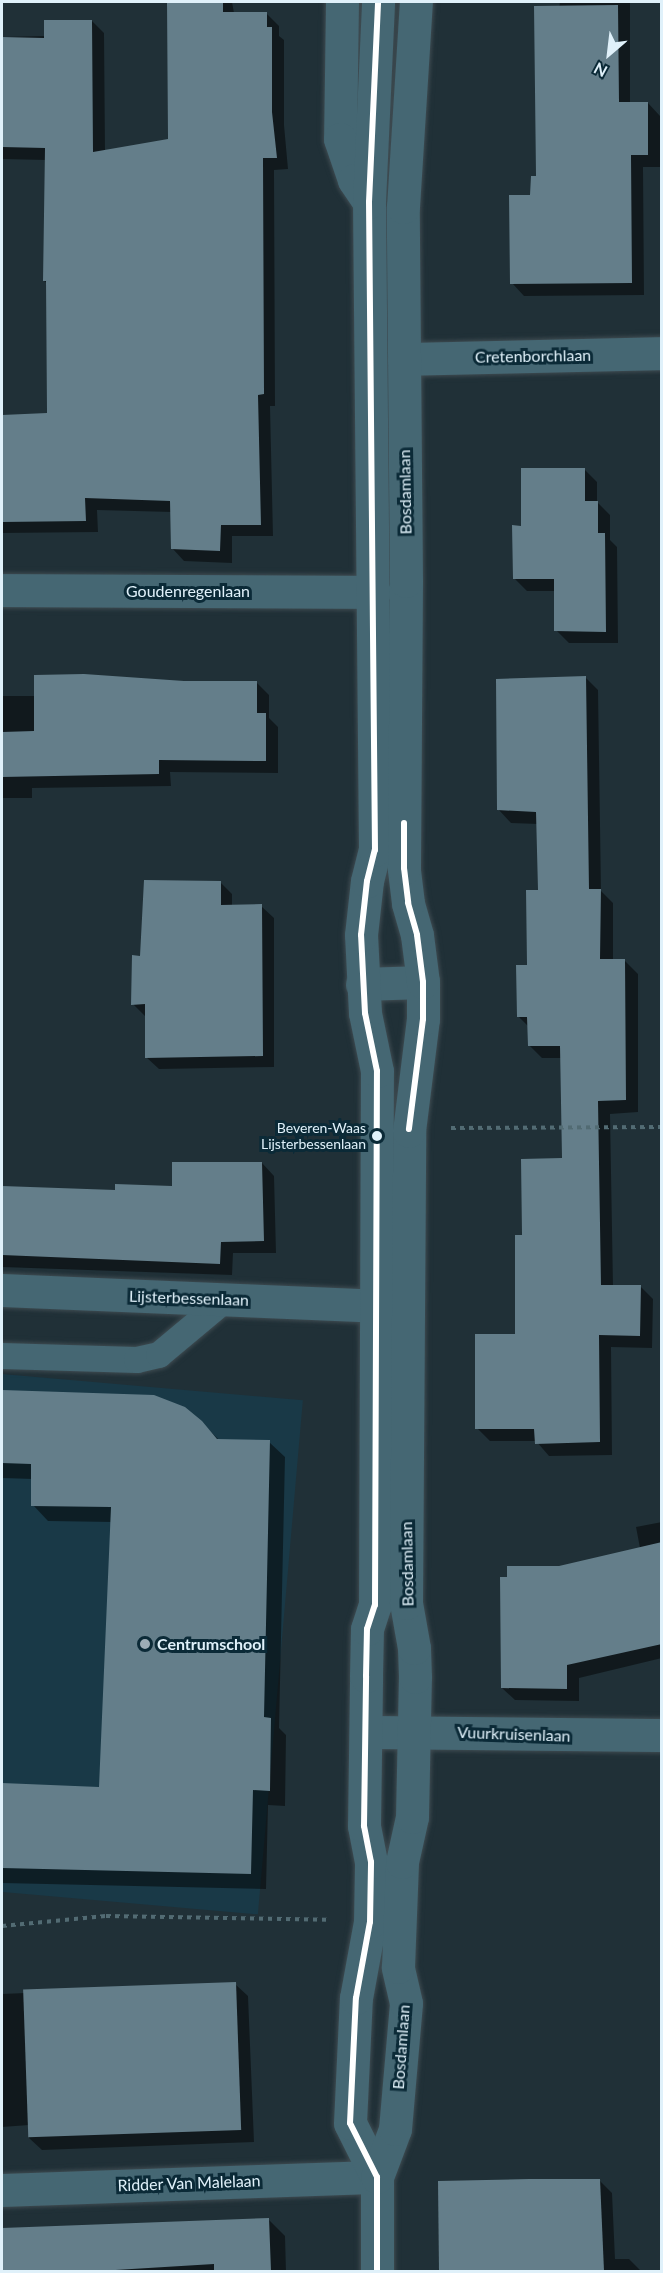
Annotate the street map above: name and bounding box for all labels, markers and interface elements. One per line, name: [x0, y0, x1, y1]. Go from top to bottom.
north arrow: [579, 24, 639, 84]
text: N: [590, 59, 610, 82]
street label: Cretenborchlaan: [475, 345, 591, 367]
street label: Bosdamlaan: [395, 449, 415, 535]
street label: Goudenregenlaan: [126, 581, 250, 601]
place label: Beveren-Waas Lijsterbessenlaan: [261, 1120, 366, 1152]
marker: Beveren-Waas Lijsterbessenlaan: [371, 1130, 383, 1142]
street label: Lijsterbessenlaan: [129, 1286, 249, 1310]
street label: Bosdamlaan: [397, 1521, 417, 1607]
place label: Centrumschool: [157, 1634, 265, 1654]
marker: Centrumschool: [138, 1637, 152, 1651]
street label: Vuurkruisenlaan: [457, 1722, 571, 1746]
street label: Bosdamlaan: [388, 2004, 414, 2090]
street label: Ridder Van Malelaan: [117, 2171, 261, 2195]

